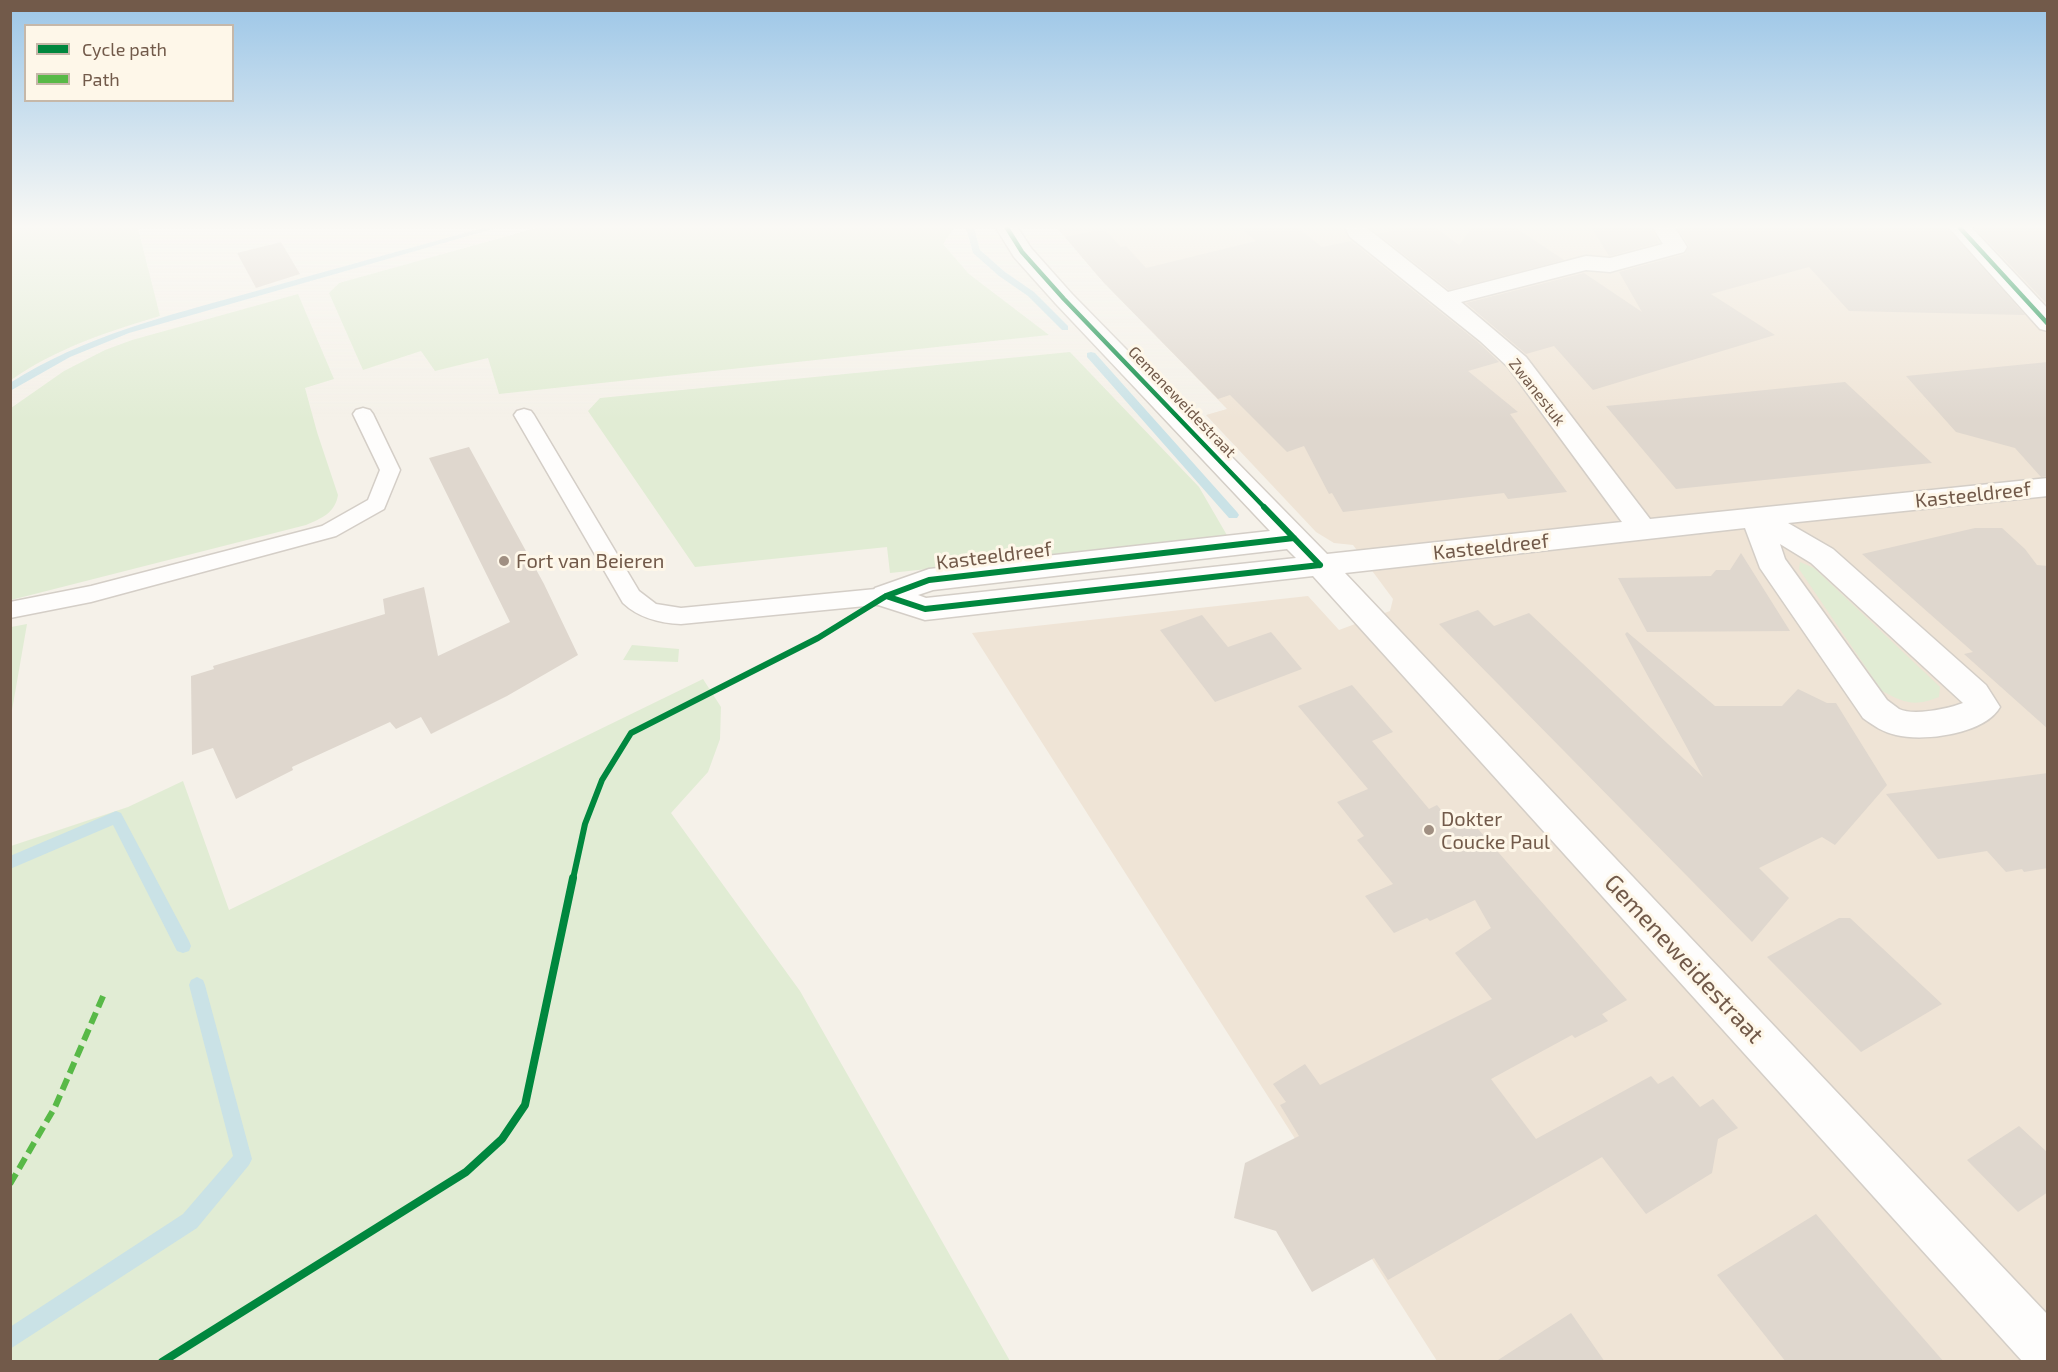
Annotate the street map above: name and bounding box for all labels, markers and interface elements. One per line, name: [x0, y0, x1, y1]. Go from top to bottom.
legend: [24, 24, 234, 102]
text: Cycle path: [82, 38, 167, 60]
text: Path: [82, 68, 120, 90]
street label: Gemeneweidestraat: [1124, 342, 1240, 462]
street label: Zwanestuk: [1505, 354, 1569, 430]
street label: Kasteeldreef: [1914, 477, 2032, 513]
street label: Kasteeldreef: [1432, 529, 1550, 565]
street label: Kasteeldreef: [935, 537, 1053, 575]
place label: Fort van Beieren: [516, 549, 664, 573]
marker: Fort van Beieren: [497, 554, 511, 568]
place label: Dokter Coucke Paul: [1441, 807, 1550, 854]
marker: Dokter Coucke Paul: [1422, 823, 1436, 837]
street label: Gemeneweidestraat: [1598, 869, 1770, 1049]

